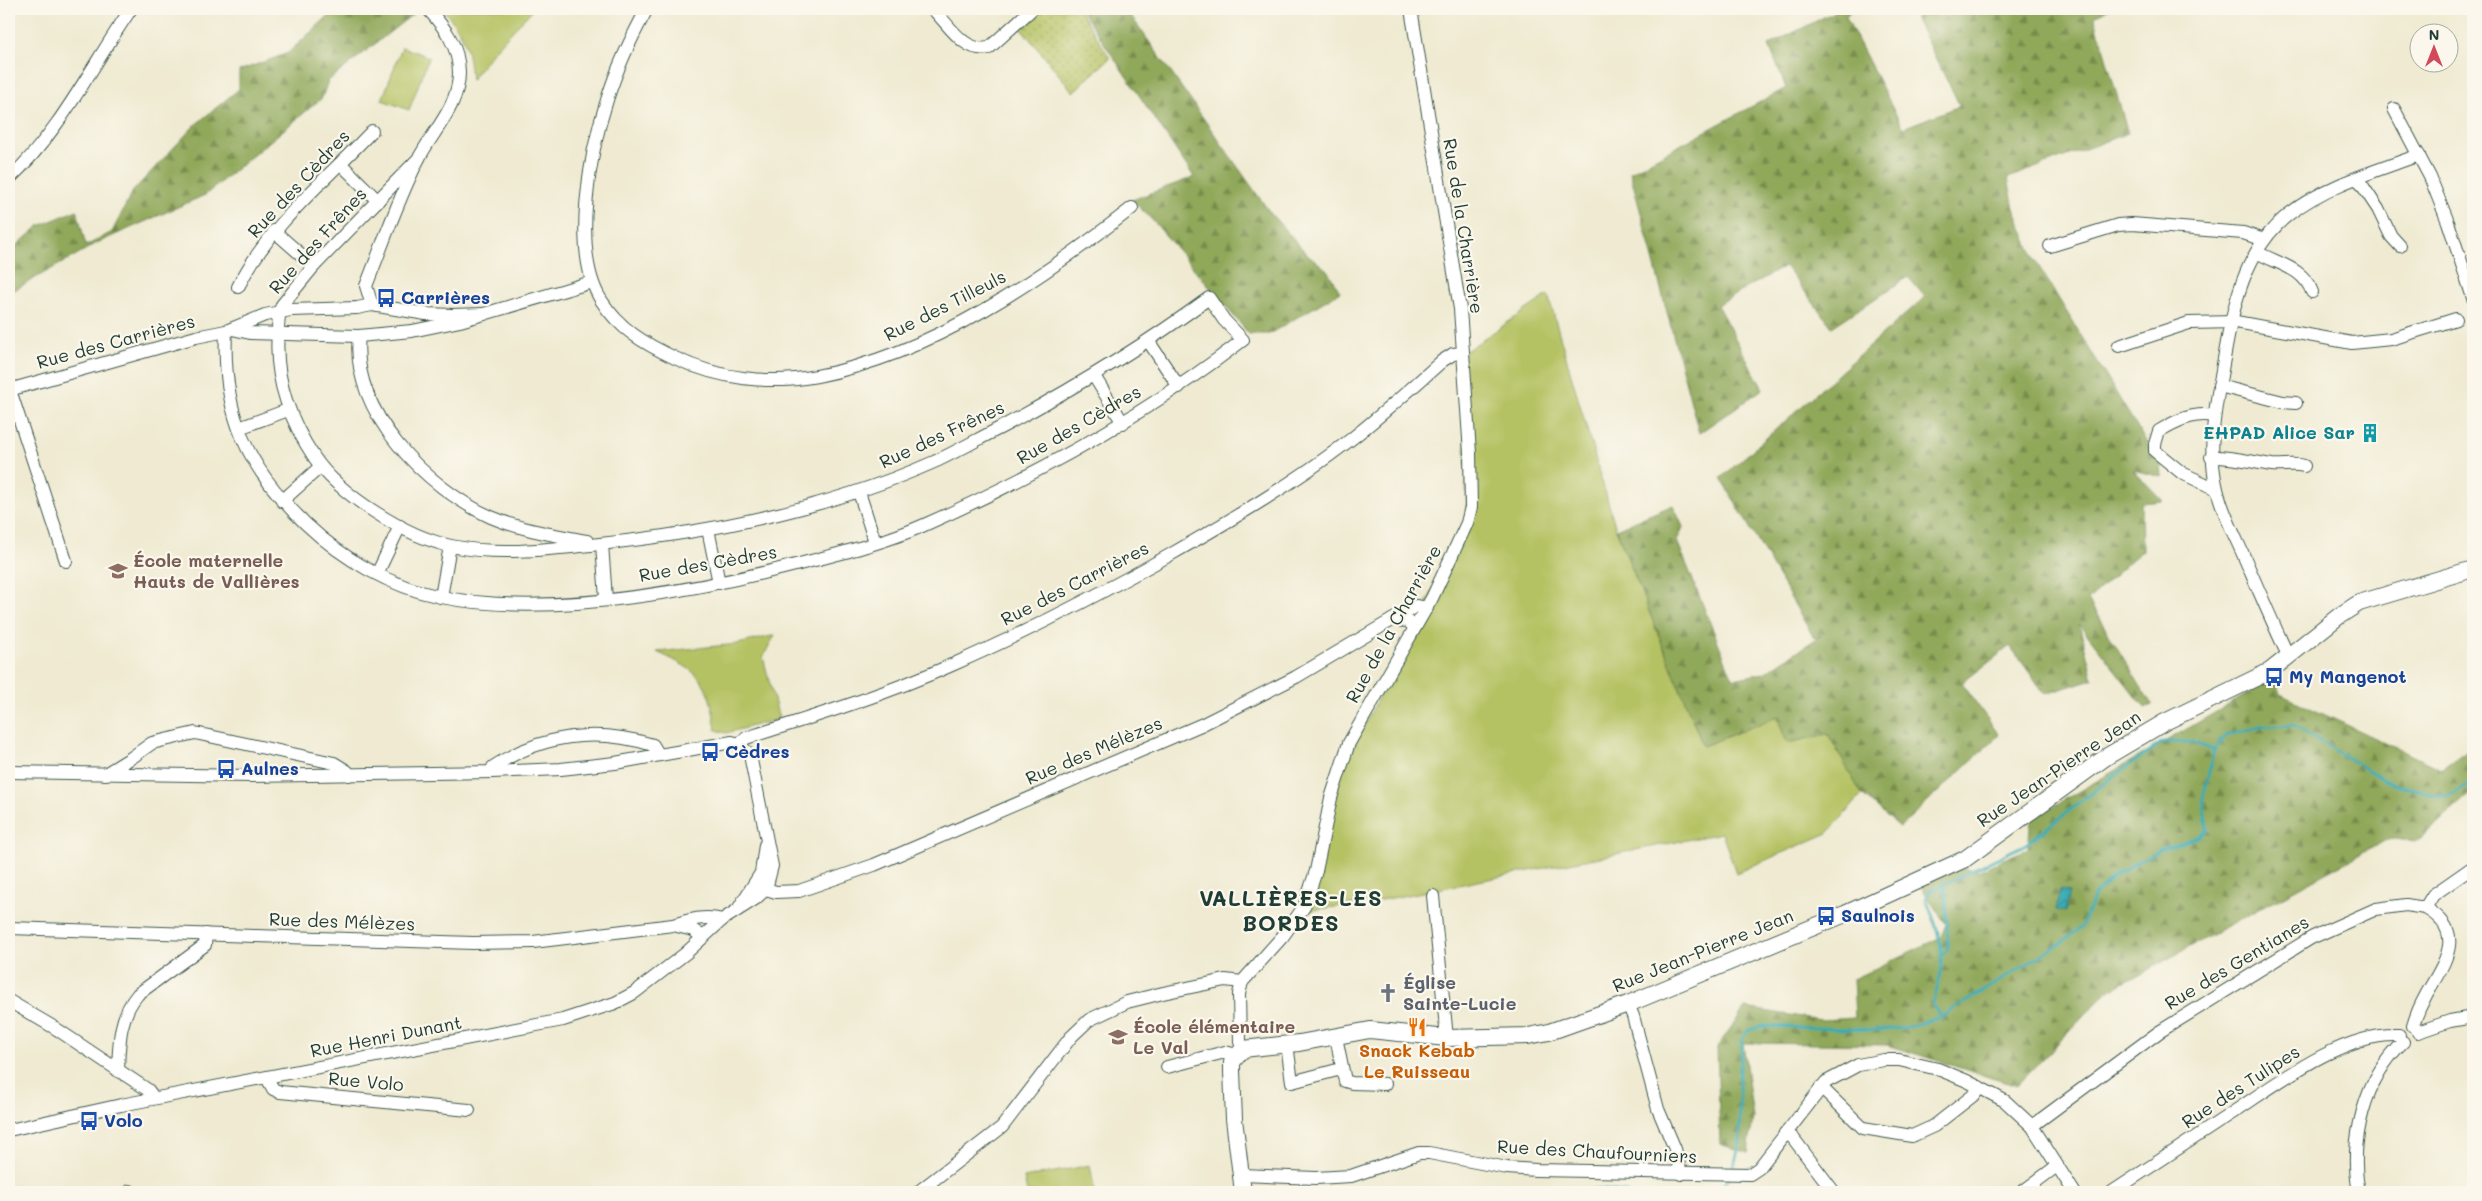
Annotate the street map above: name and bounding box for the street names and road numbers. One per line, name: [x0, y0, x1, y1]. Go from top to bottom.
street label: Rue des Cèdres: [242, 124, 355, 243]
street label: Rue de la Charrière: [1438, 136, 1490, 315]
street label: Rue des Frênes: [263, 182, 371, 299]
street label: Rue des Tilleuls: [879, 264, 1010, 346]
street label: Rue des Carrières: [34, 308, 198, 374]
street label: Rue des Cèdres: [1012, 379, 1145, 469]
street label: Rue des Frênes: [875, 395, 1008, 474]
street label: Rue des Carrières: [996, 535, 1153, 631]
street label: Rue des Cèdres: [637, 539, 779, 587]
street label: Rue de la Charrière: [1340, 540, 1447, 707]
street label: Rue Jean-Pierre Jean: [1972, 704, 2145, 832]
street label: Rue des Mélèzes: [1022, 710, 1166, 790]
street label: Rue Jean-Pierre Jean: [1609, 903, 1797, 997]
street label: Rue des Mélèzes: [268, 906, 416, 936]
street label: Rue des Gentianes: [2160, 910, 2313, 1015]
street label: Rue Henri Dunant: [308, 1010, 464, 1062]
street label: Rue des Tulipes: [2177, 1039, 2304, 1133]
street label: Rue Volo: [327, 1066, 405, 1096]
street label: Rue des Chaufourniers: [1496, 1134, 1698, 1168]

